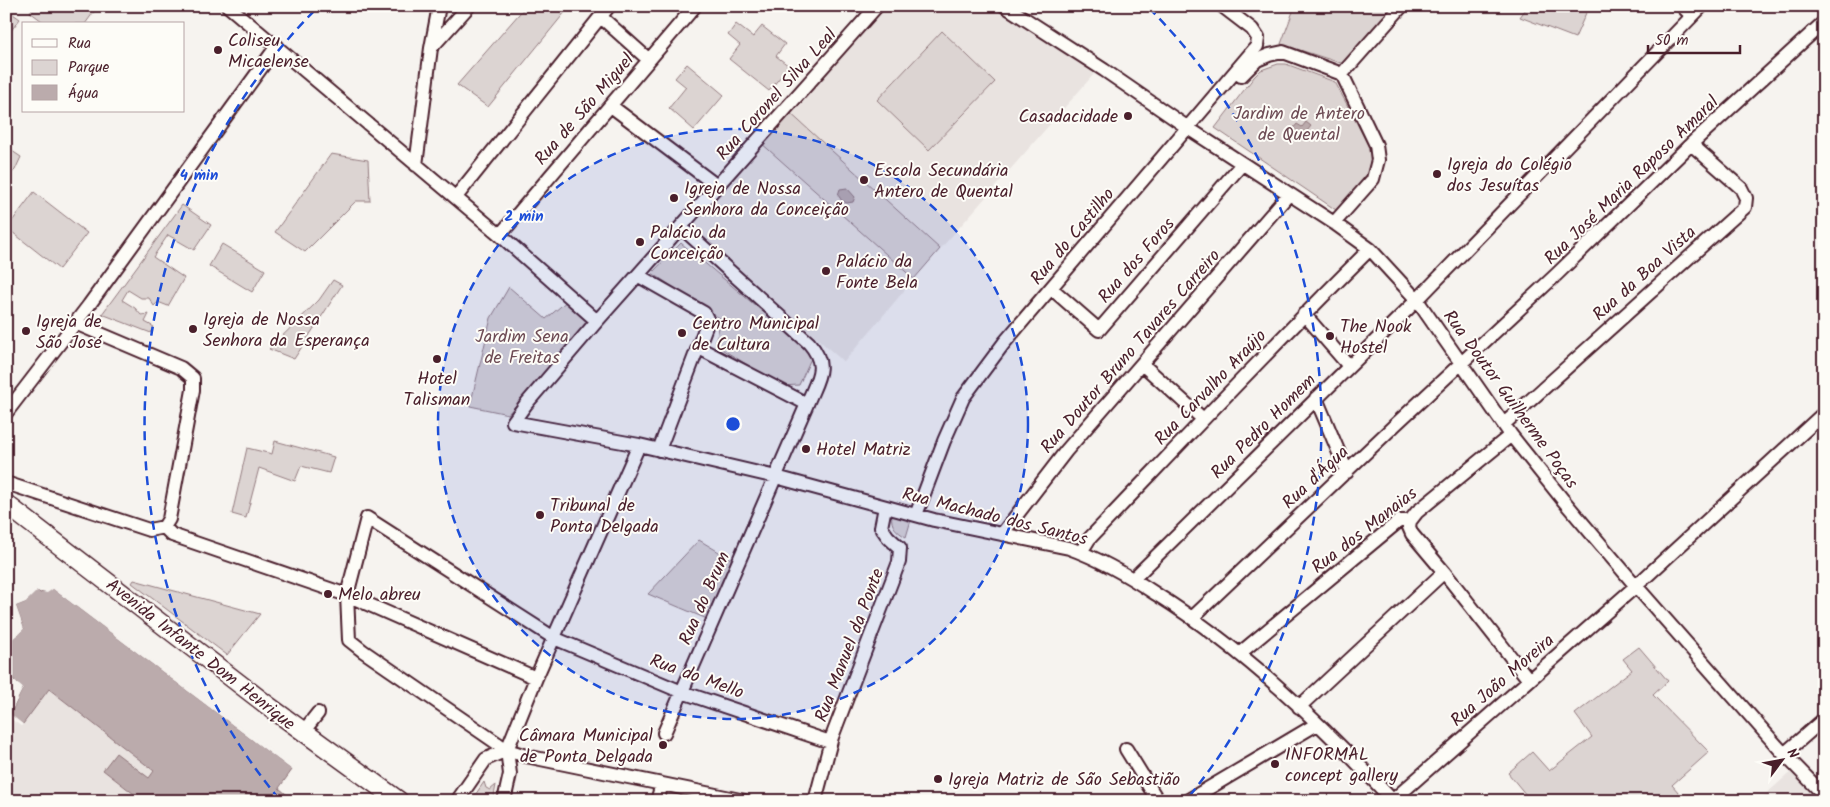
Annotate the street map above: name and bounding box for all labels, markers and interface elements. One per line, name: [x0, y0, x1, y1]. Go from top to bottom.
legend: [22, 22, 185, 112]
street label: Rua Coronel Silva Leal: [710, 22, 845, 168]
scale bar: [1648, 22, 1740, 54]
place label: Coliseu Micaelense: [228, 27, 309, 77]
text: 50 m: [1655, 29, 1689, 53]
text: Rua: [68, 32, 91, 56]
marker: Coliseu Micaelense: [212, 44, 224, 56]
street label: Rua de São Miguel: [528, 47, 643, 173]
text: Parque: [68, 56, 109, 80]
text: Água: [68, 82, 99, 106]
street label: Rua José Maria Raposo Amaral: [1538, 89, 1727, 273]
park label: Jardim de Antero de Quental: [1233, 100, 1365, 150]
place label: Casadacidade: [1018, 103, 1118, 132]
marker: Casadacidade: [1122, 110, 1134, 122]
place label: Igreja do Colégio dos Jesuítas: [1447, 151, 1572, 201]
place label: Escola Secundária Antero de Quental: [874, 157, 1014, 207]
text: 4 min: [180, 164, 218, 188]
marker: Igreja do Colégio dos Jesuítas: [1431, 168, 1443, 180]
marker: Escola Secundária Antero de Quental: [858, 174, 870, 186]
place label: Igreja de Nossa Senhora da Conceição: [684, 175, 849, 225]
street label: Rua do Castilho: [1024, 182, 1123, 292]
marker: Igreja de Nossa Senhora da Conceição: [668, 192, 680, 204]
text: 2 min: [504, 205, 544, 229]
street label: Rua dos Foros: [1091, 211, 1183, 311]
place label: Palácio da Conceição: [650, 219, 726, 269]
street label: Rua da Boa Vista: [1586, 219, 1704, 329]
marker: Palácio da Conceição: [634, 236, 646, 248]
street label: Rua Doutor Bruno Tavares Carreiro: [1034, 243, 1228, 461]
place label: Palácio da Fonte Bela: [836, 248, 918, 298]
marker: Palácio da Fonte Bela: [820, 265, 832, 277]
street label: Rua Doutor Guilherme Poças: [1435, 304, 1585, 496]
place label: Igreja de Nossa Senhora da Esperança: [203, 306, 370, 356]
place label: Igreja de São José: [36, 308, 103, 358]
place label: Centro Municipal de Cultura: [692, 310, 820, 360]
place label: The Nook Hostel: [1340, 313, 1412, 363]
marker: Igreja de Nossa Senhora da Esperança: [187, 323, 199, 335]
park label: Jardim Sena de Freitas: [475, 323, 569, 373]
street label: Rua Carvalho Araújo: [1148, 323, 1274, 453]
marker: Igreja de São José: [20, 325, 32, 337]
marker: Centro Municipal de Cultura: [676, 327, 688, 339]
marker: The Nook Hostel: [1324, 330, 1336, 342]
marker: Hotel Talisman: [431, 353, 443, 365]
place label: Hotel Talisman: [404, 365, 470, 415]
street label: Rua Pedro Homem: [1204, 367, 1324, 487]
centre of rings: [724, 415, 742, 433]
place label: Hotel Matriz: [816, 436, 911, 465]
street label: Rua d'Água: [1276, 439, 1356, 517]
marker: Hotel Matriz: [800, 443, 812, 455]
street label: Rua Machado dos Santos: [899, 480, 1091, 555]
street label: Rua dos Manaias: [1306, 480, 1425, 582]
place label: Tribunal de Ponta Delgada: [550, 492, 659, 542]
marker: Tribunal de Ponta Delgada: [534, 509, 546, 521]
street label: Rua do Brum: [672, 547, 739, 650]
street label: Rua Manuel da Ponte: [808, 564, 893, 727]
street label: Avenida Infante Dom Henrique: [99, 572, 301, 739]
place label: Melo abreu: [338, 581, 421, 610]
marker: Melo abreu: [322, 588, 334, 600]
street label: Rua João Moreira: [1444, 627, 1562, 735]
street label: Rua do Mello: [645, 647, 748, 708]
place label: Câmara Municipal de Ponta Delgada: [519, 722, 654, 772]
north arrow: [1758, 734, 1808, 784]
marker: Câmara Municipal de Ponta Delgada: [657, 739, 669, 751]
place label: INFORMAL concept gallery: [1285, 741, 1399, 791]
text: N: [1781, 744, 1804, 763]
marker: INFORMAL concept gallery: [1269, 758, 1281, 770]
place label: Igreja Matriz de São Sebastião: [948, 766, 1180, 795]
marker: Igreja Matriz de São Sebastião: [932, 773, 944, 785]

